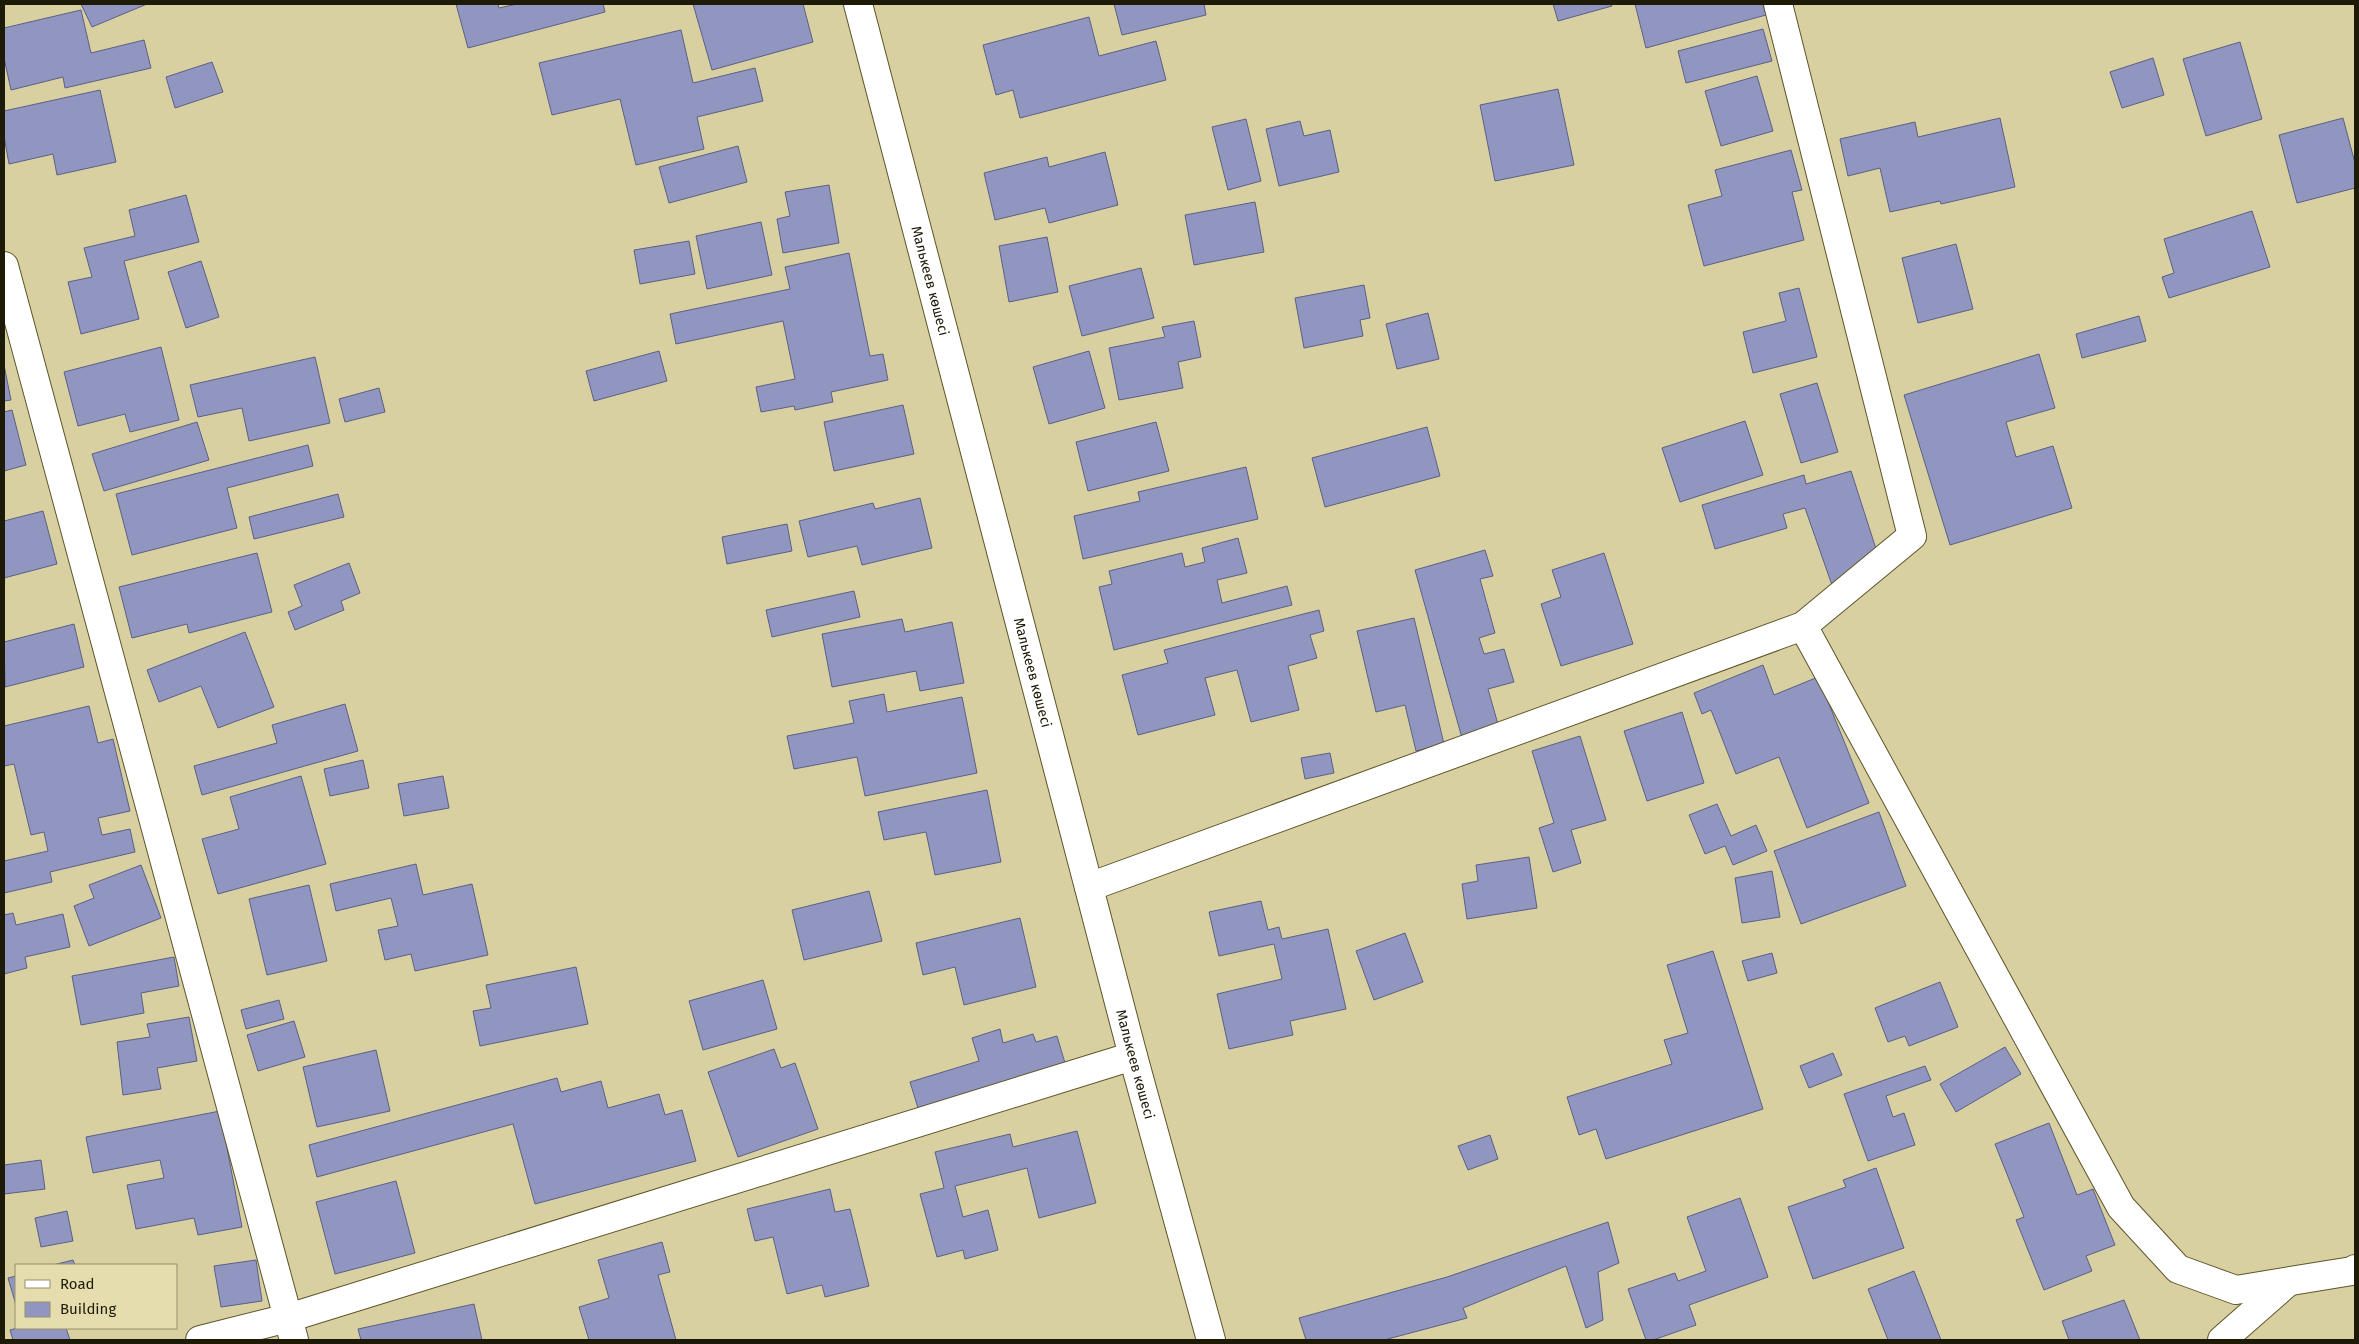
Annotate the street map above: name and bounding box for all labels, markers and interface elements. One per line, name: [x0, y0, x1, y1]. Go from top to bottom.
street label: Малькеев көшесі: [907, 224, 952, 337]
street label: Малькеев көшесі: [1010, 616, 1055, 729]
street label: Малькеев көшесі: [1112, 1008, 1158, 1121]
legend: [15, 1264, 178, 1329]
text: Road: [60, 1275, 95, 1293]
text: Building: [60, 1300, 116, 1318]

